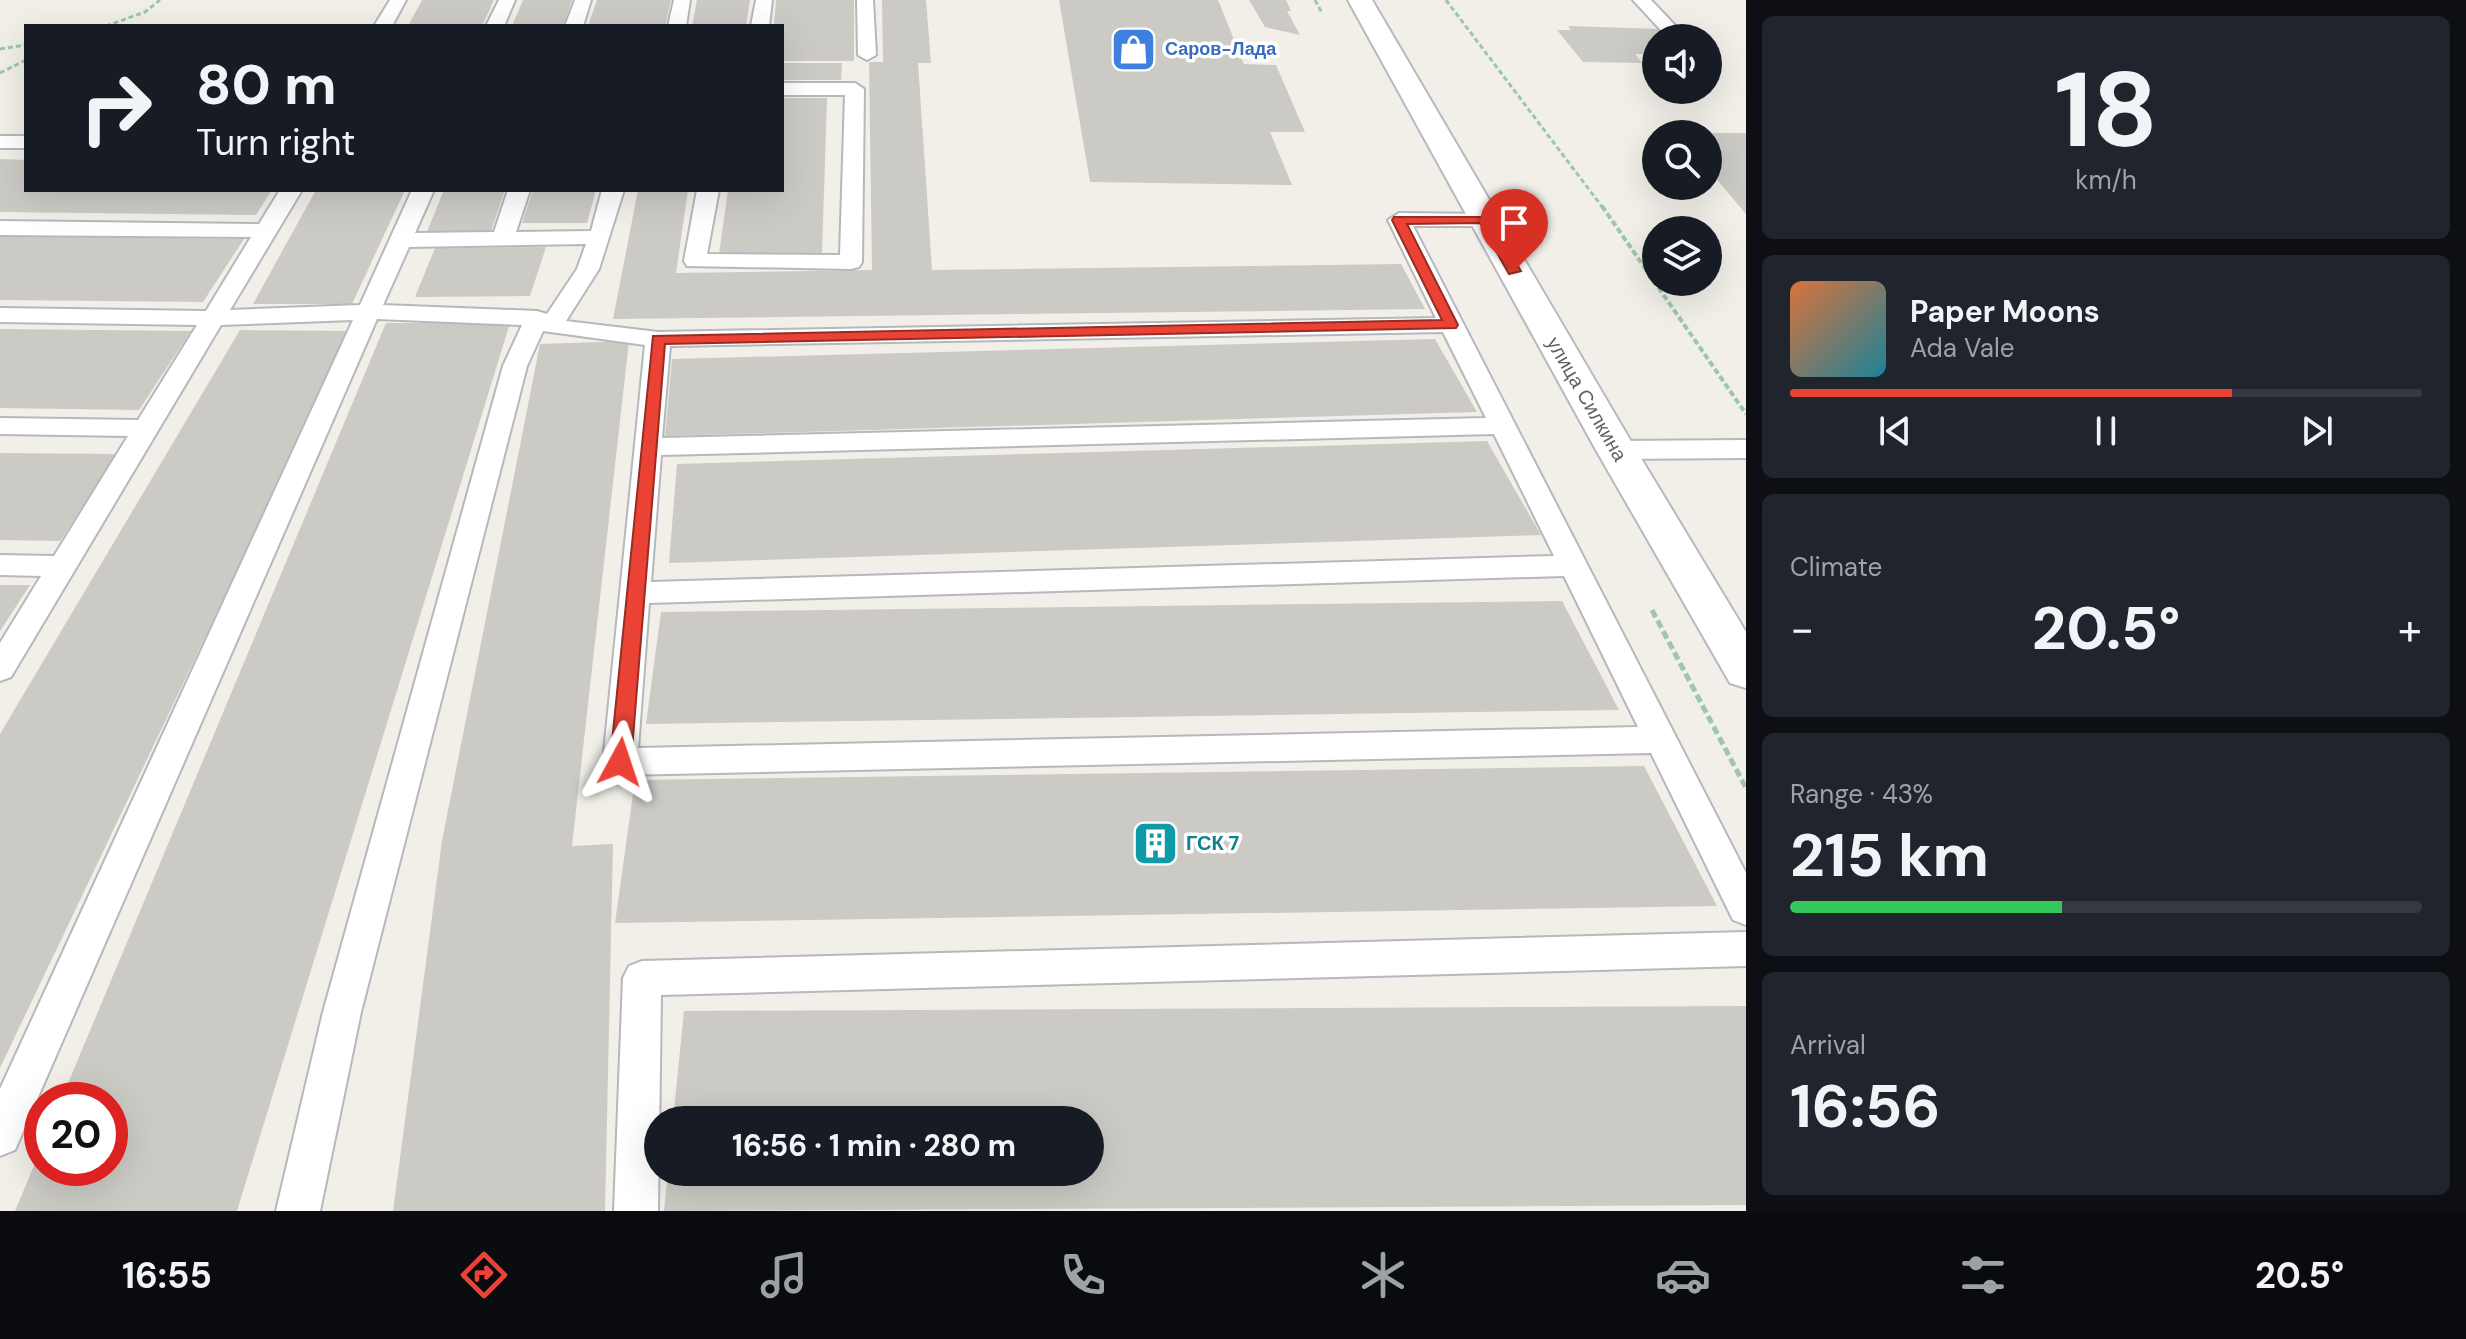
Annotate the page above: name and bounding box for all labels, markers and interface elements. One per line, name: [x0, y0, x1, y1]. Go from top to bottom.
map controls: [1642, 24, 1722, 296]
button: sound: [1642, 24, 1722, 104]
shop icon: Саров-Лада: [1110, 25, 1158, 73]
place label: Саров-Лада: [1165, 37, 1277, 61]
text: 18: [2054, 43, 2158, 178]
text: 80 m: [196, 48, 337, 121]
icon: right: [64, 56, 168, 160]
text: Turn right: [196, 119, 355, 166]
button: search: [1642, 120, 1722, 200]
text: km/h: [2075, 163, 2137, 197]
pin: [1480, 189, 1548, 271]
icon: arrive: [1492, 201, 1536, 245]
button: layers: [1642, 216, 1722, 296]
text: Paper Moons: [1910, 292, 2100, 331]
text: Ada Vale: [1910, 331, 2015, 365]
street label: улица Силкина: [1541, 332, 1634, 467]
icon: previous: [1873, 409, 1917, 453]
icon: pause: [2084, 409, 2128, 453]
icon: next: [2295, 409, 2339, 453]
text: Climate: [1790, 550, 1882, 584]
text: 20.5°: [2032, 589, 2180, 668]
text: −: [1790, 600, 1814, 658]
text: +: [2398, 600, 2422, 658]
position arrow: [578, 720, 662, 804]
text: Range · 43%: [1790, 777, 1933, 811]
text: 215 km: [1790, 816, 1989, 895]
building icon: ГСК 7: [1131, 819, 1179, 867]
place label: ГСК 7: [1186, 830, 1239, 856]
text: Arrival: [1790, 1028, 1866, 1062]
text: 16:56: [1790, 1067, 1940, 1146]
speed limit sign: 20: [24, 1082, 128, 1186]
text: 16:56 · 1 min · 280 m: [732, 1126, 1016, 1165]
icon: directions: [456, 1247, 512, 1303]
icon: music: [756, 1247, 812, 1303]
icon: phone: [1055, 1247, 1111, 1303]
icon: climate: [1355, 1247, 1411, 1303]
icon: car: [1655, 1247, 1711, 1303]
icon: filters: [1955, 1247, 2011, 1303]
text: 16:55: [122, 1252, 212, 1299]
text: 20.5°: [2255, 1252, 2344, 1299]

